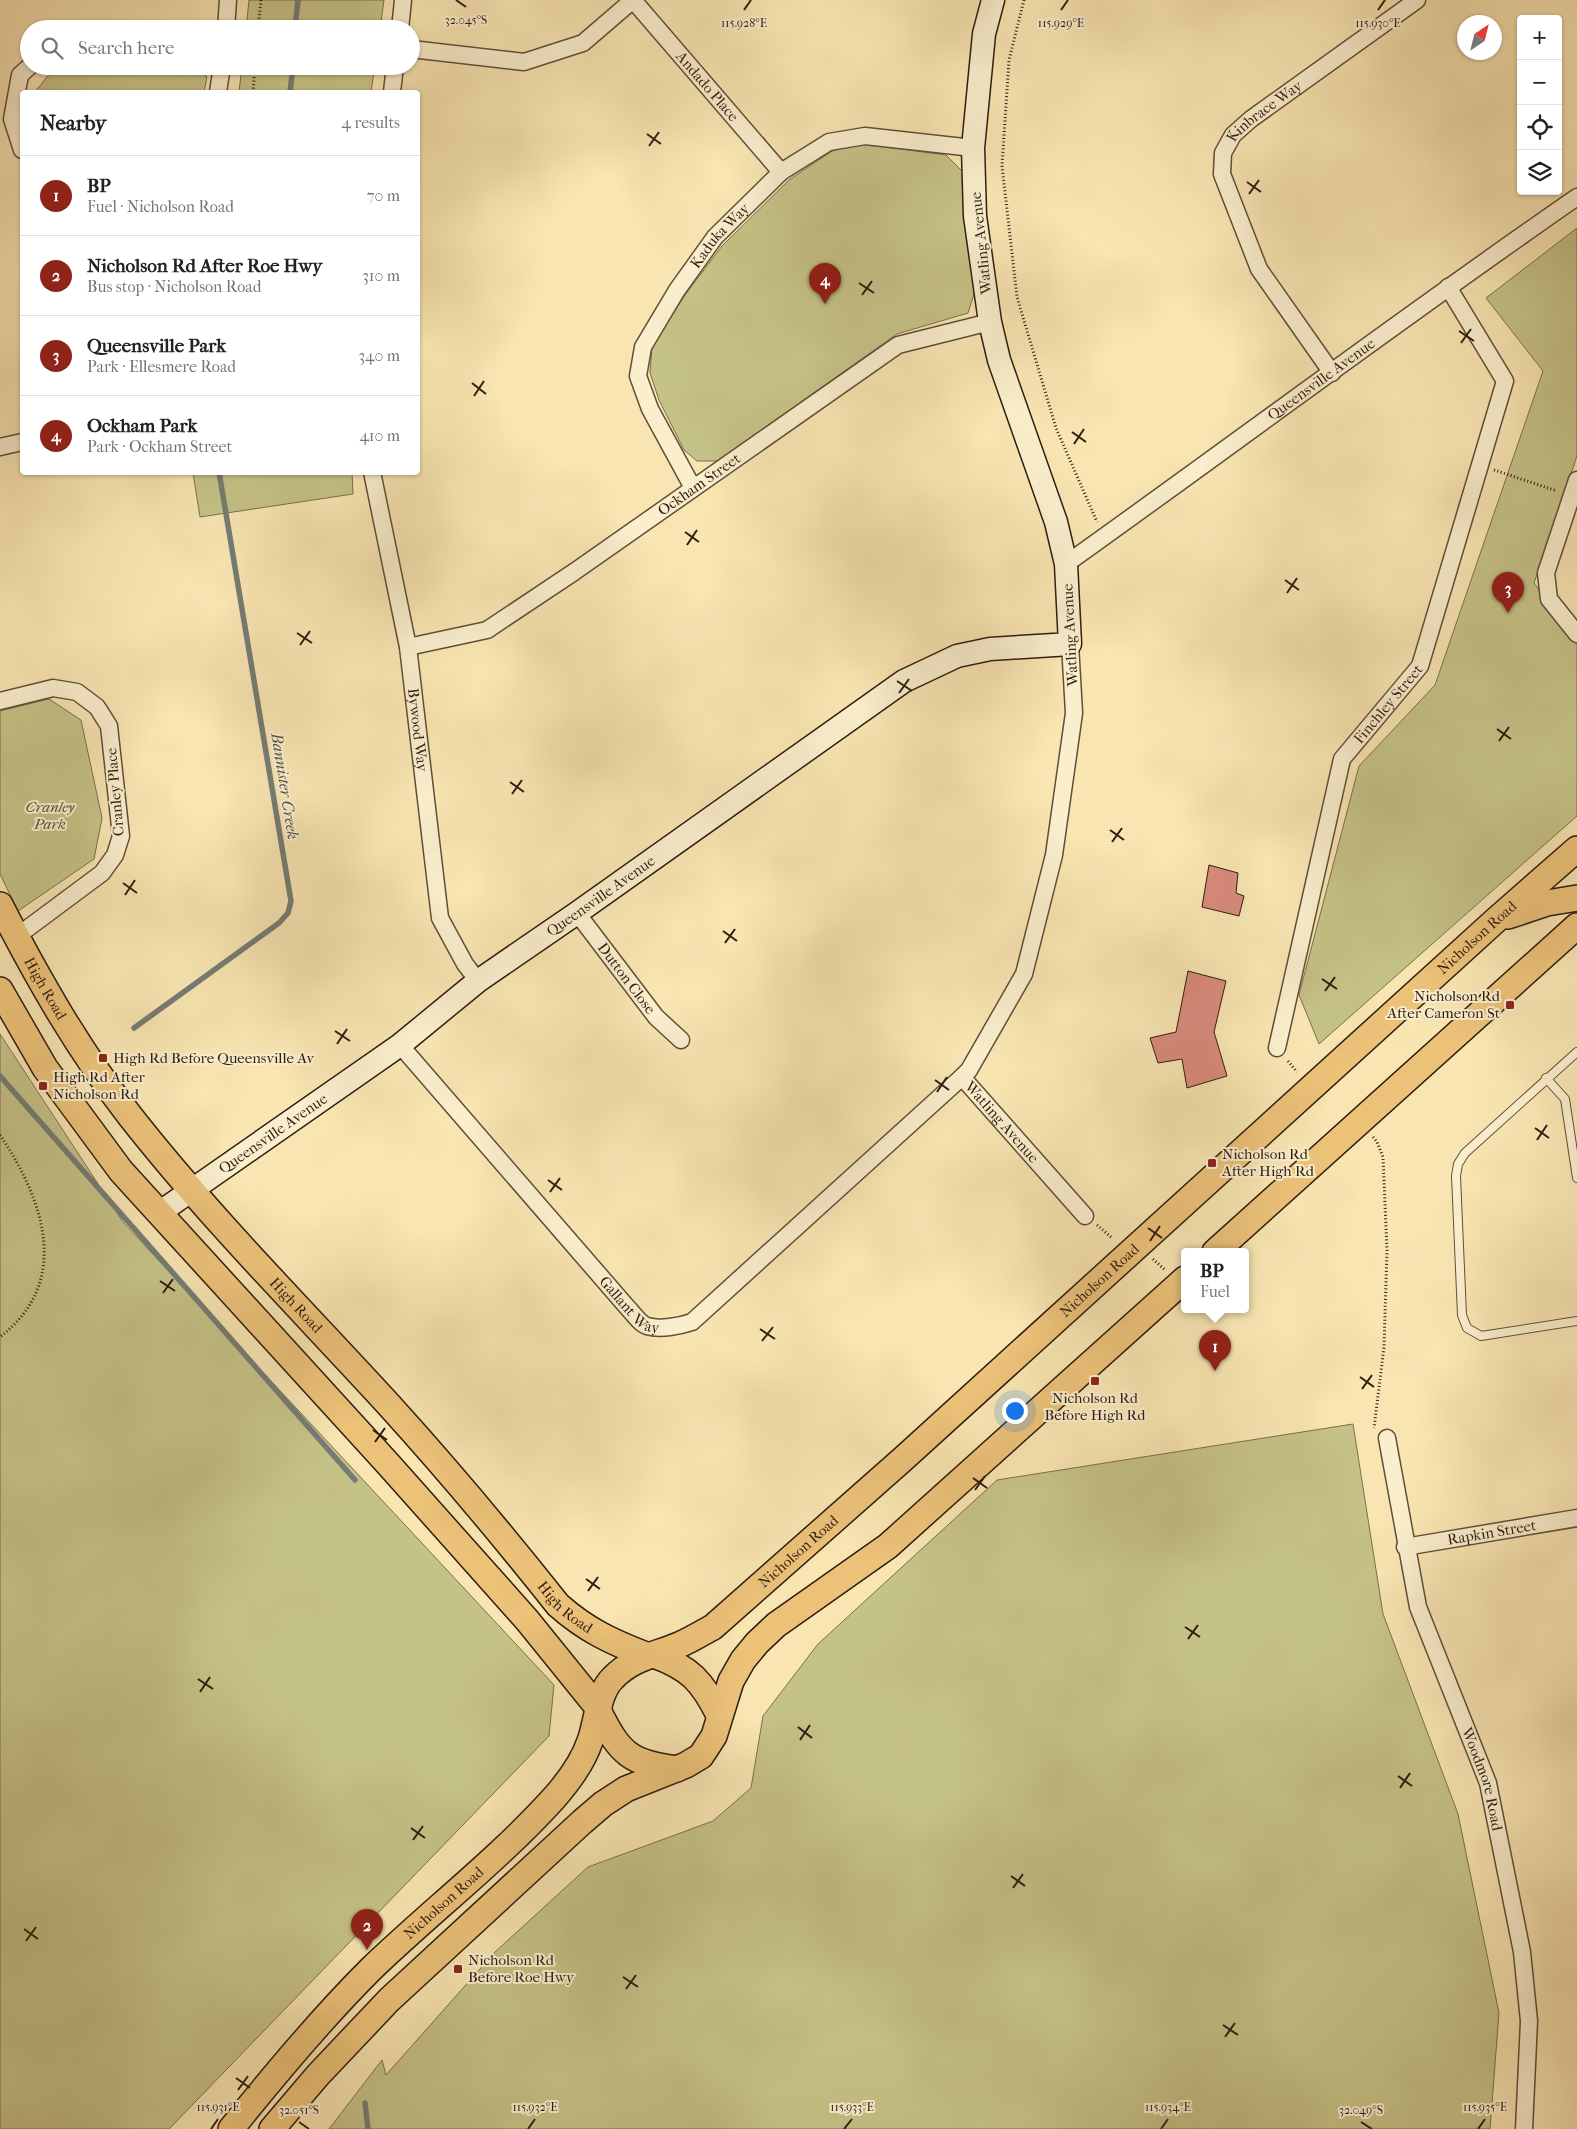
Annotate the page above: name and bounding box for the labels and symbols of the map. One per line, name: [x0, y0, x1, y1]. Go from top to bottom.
text: 32.045°S: [445, 13, 487, 27]
north arrow: [1457, 15, 1502, 60]
text: 115.928°E: [721, 16, 767, 30]
text: 115.929°E: [1038, 16, 1084, 30]
text: 115.930°E: [1355, 16, 1401, 30]
street label: Andado Place: [672, 47, 743, 126]
street label: Kinbrace Way: [1222, 76, 1306, 145]
street label: Watling Avenue: [967, 190, 995, 296]
street label: Kaduka Way: [686, 199, 754, 272]
pin: 4: [809, 263, 841, 304]
street label: Queensville Avenue: [1264, 334, 1379, 424]
street label: Ockham Street: [654, 449, 744, 520]
pin: 3: [1492, 572, 1524, 613]
street label: Watling Avenue: [1058, 583, 1082, 688]
street label: Finchley Street: [1350, 660, 1427, 747]
street label: Bywood Way: [404, 687, 432, 773]
water label: Bannister Creek: [267, 730, 303, 841]
street label: Cranley Place: [102, 746, 128, 837]
park label: Cranley Park: [26, 798, 75, 833]
street label: Queensville Avenue: [543, 851, 659, 940]
street label: Nicholson Road: [1434, 897, 1521, 978]
street label: Dutton Close: [594, 939, 660, 1018]
street label: High Road: [20, 954, 71, 1024]
place label: Nicholson Rd After Cameron St: [1386, 987, 1501, 1022]
marker: Nicholson Rd After Cameron St: [1504, 999, 1516, 1011]
place label: High Rd Before Queensville Av: [113, 1049, 315, 1067]
marker: High Rd Before Queensville Av: [97, 1052, 109, 1064]
place label: High Rd After Nicholson Rd: [53, 1068, 145, 1103]
street label: Watling Avenue: [960, 1077, 1043, 1167]
marker: High Rd After Nicholson Rd: [37, 1080, 49, 1092]
street label: Queensville Avenue: [215, 1089, 331, 1178]
place label: Nicholson Rd After High Rd: [1221, 1145, 1315, 1180]
marker: Nicholson Rd After High Rd: [1206, 1157, 1218, 1169]
street label: Nicholson Road: [1056, 1239, 1143, 1321]
street label: Gallant Way: [595, 1272, 661, 1337]
street label: High Road: [266, 1274, 327, 1337]
pin: 1: [1199, 1330, 1231, 1371]
marker: Nicholson Rd Before High Rd: [1089, 1375, 1101, 1387]
place label: Nicholson Rd Before High Rd: [1044, 1389, 1146, 1424]
your location: [1002, 1398, 1028, 1424]
street label: Nicholson Road: [755, 1511, 843, 1592]
street label: Rapkin Street: [1446, 1516, 1538, 1549]
street label: High Road: [534, 1578, 597, 1638]
street label: Woodmore Road: [1457, 1724, 1507, 1833]
street label: Nicholson Road: [400, 1862, 488, 1943]
pin: 2: [351, 1909, 383, 1950]
place label: Nicholson Rd Before Roe Hwy: [468, 1951, 575, 1986]
marker: Nicholson Rd Before Roe Hwy: [452, 1963, 464, 1975]
text: 115.931°E: [196, 2100, 240, 2114]
text: 115.932°E: [513, 2100, 557, 2114]
text: 115.933°E: [830, 2100, 874, 2114]
text: 115.934°E: [1145, 2100, 1191, 2114]
text: 115.935°E: [1463, 2100, 1507, 2114]
text: 32.051°S: [279, 2103, 319, 2117]
text: 32.049°S: [1339, 2103, 1383, 2117]

